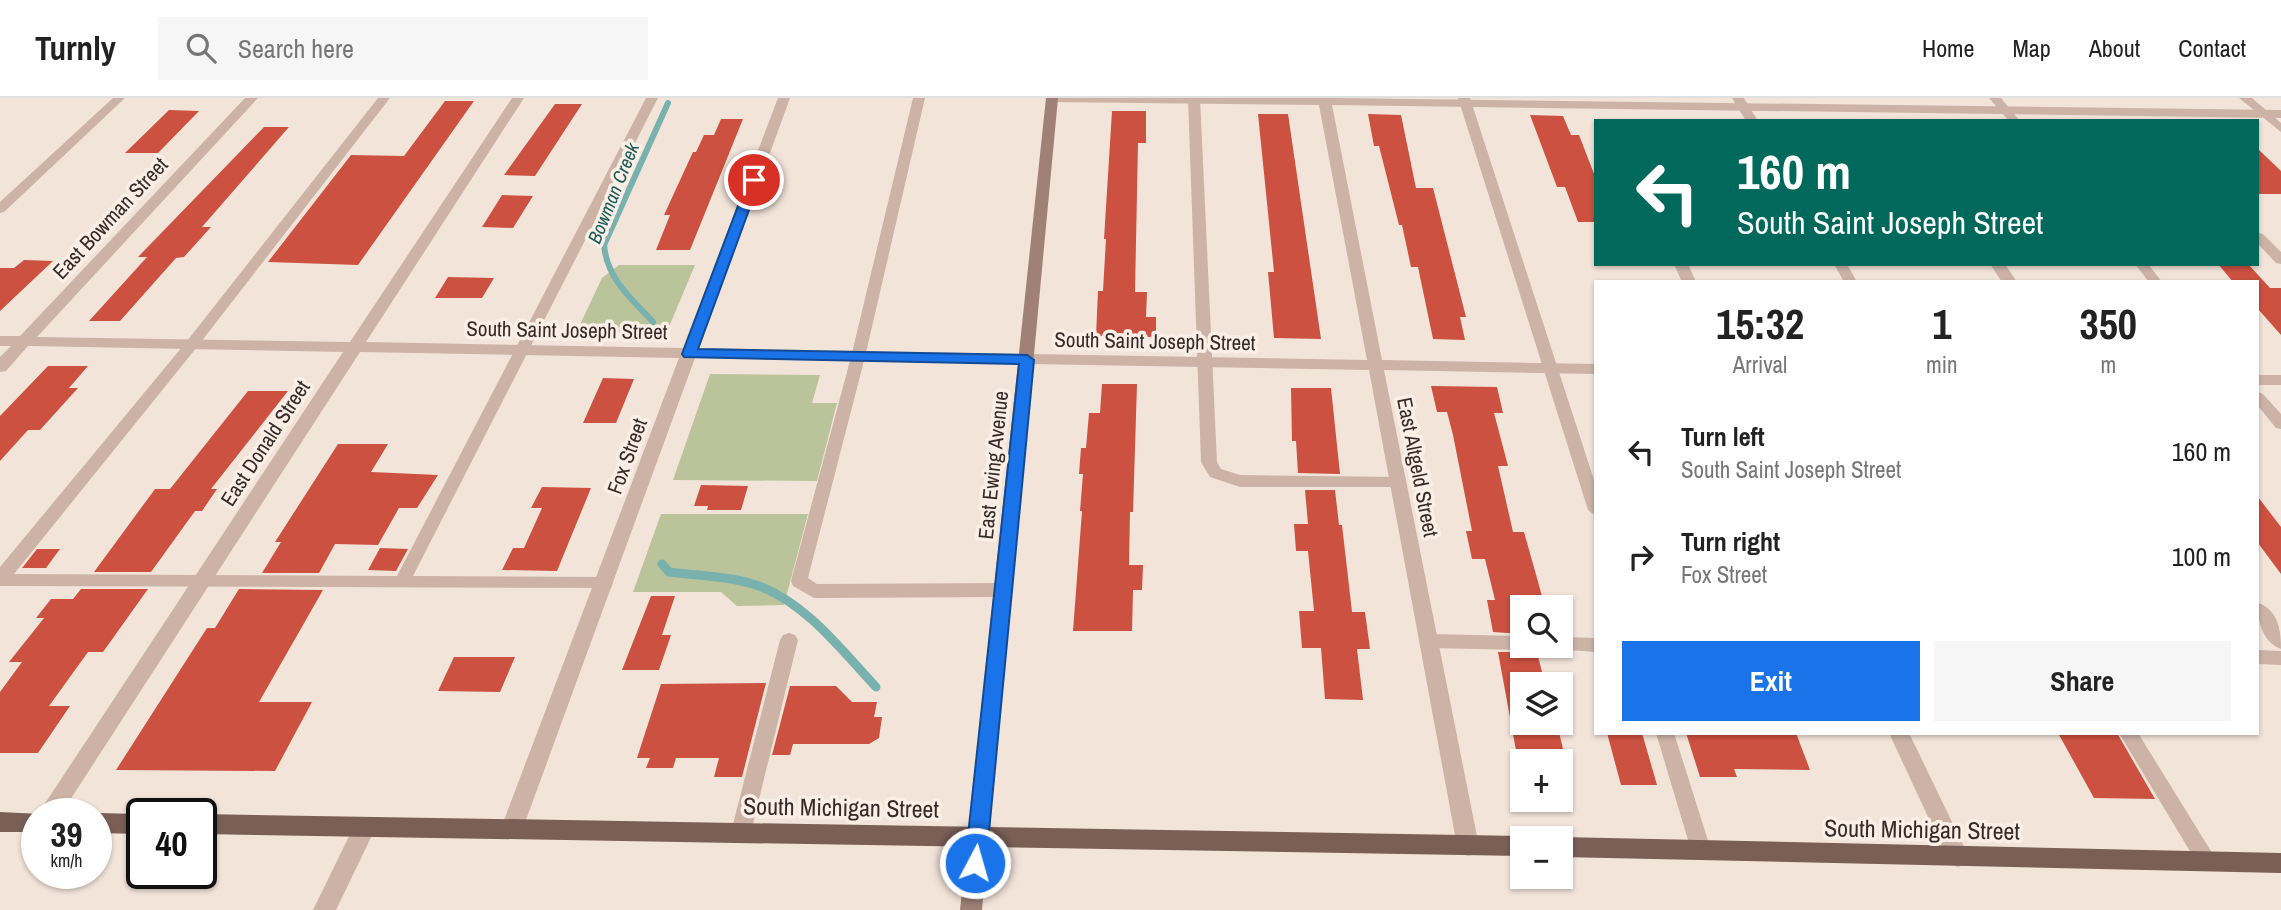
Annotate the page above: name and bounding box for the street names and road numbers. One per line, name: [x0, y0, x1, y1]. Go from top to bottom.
street label: East Bowman Street: [46, 151, 174, 285]
street label: South Saint Joseph Street: [466, 314, 668, 346]
street label: South Saint Joseph Street: [1054, 325, 1256, 357]
street label: East Donald Street: [213, 374, 317, 512]
street label: East Ewing Avenue: [971, 389, 1015, 541]
street label: East Altgeld Street: [1390, 395, 1446, 540]
street label: Fox Street: [600, 414, 654, 498]
street label: South Michigan Street: [743, 789, 940, 825]
street label: South Michigan Street: [1824, 811, 2021, 847]

